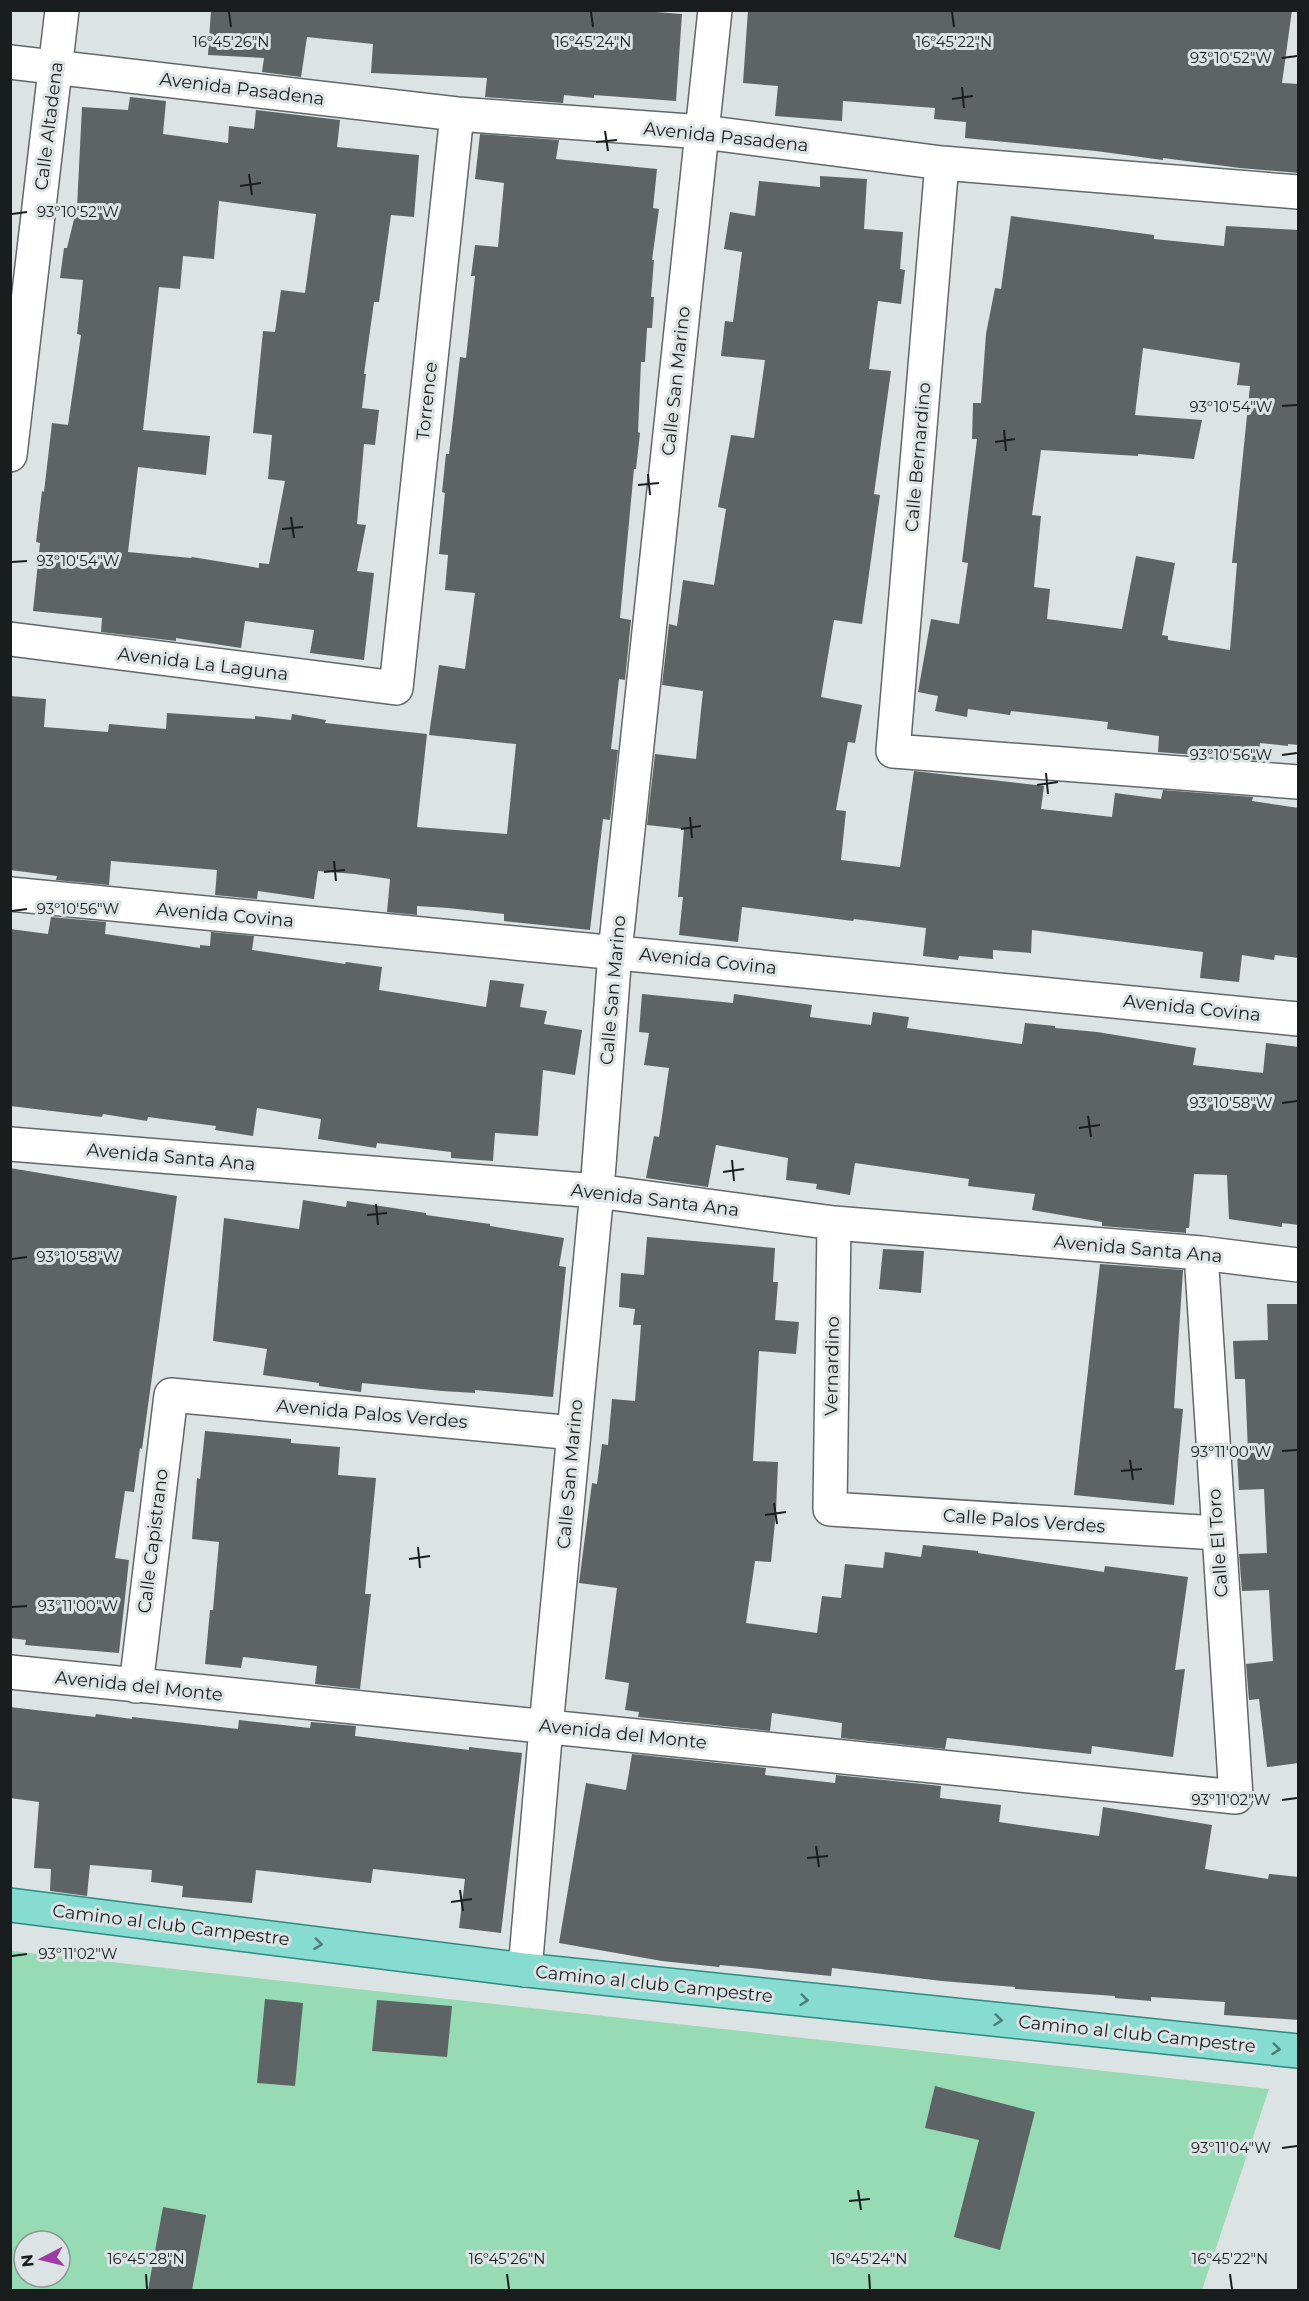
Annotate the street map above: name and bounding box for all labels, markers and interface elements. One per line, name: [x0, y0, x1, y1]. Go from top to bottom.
text: 16°45'26"N: [193, 32, 270, 51]
text: 16°45'24"N: [554, 32, 632, 51]
text: 16°45'22"N: [916, 32, 992, 51]
text: 93°10'52"W: [1190, 48, 1272, 67]
street label: Calle Altadena: [30, 60, 68, 192]
street label: Avenida Pasadena: [158, 68, 326, 110]
street label: Avenida Pasadena: [642, 117, 810, 157]
text: 93°10'52"W: [37, 202, 119, 221]
street label: Calle San Marino: [657, 305, 695, 457]
street label: Torrence: [412, 361, 442, 441]
street label: Calle Bernardino: [900, 381, 936, 533]
text: 93°10'54"W: [1190, 397, 1273, 416]
text: 93°10'54"W: [37, 551, 120, 570]
street label: Avenida La Laguna: [116, 643, 290, 685]
text: 93°10'56"W: [1190, 745, 1273, 764]
street label: Avenida Covina: [155, 898, 295, 932]
text: 93°10'56"W: [37, 899, 120, 918]
street label: Calle San Marino: [595, 914, 631, 1066]
street label: Avenida Covina: [638, 943, 778, 979]
street label: Avenida Covina: [1122, 990, 1262, 1026]
text: 93°10'58"W: [1189, 1093, 1273, 1112]
street label: Avenida Santa Ana: [86, 1139, 256, 1175]
street label: Avenida Santa Ana: [570, 1179, 740, 1221]
street label: Avenida Santa Ana: [1053, 1231, 1223, 1267]
text: 93°10'58"W: [36, 1247, 120, 1266]
street label: Vernardino: [820, 1316, 844, 1416]
street label: Avenida Palos Verdes: [276, 1395, 469, 1433]
street label: Calle San Marino: [552, 1398, 588, 1550]
text: 93°11'00"W: [1191, 1442, 1272, 1461]
street label: Calle Capistrano: [133, 1467, 173, 1615]
street label: Calle El Toro: [1203, 1488, 1233, 1598]
street label: Calle Palos Verdes: [942, 1504, 1106, 1538]
text: 93°11'00"W: [38, 1596, 119, 1615]
street label: Avenida del Monte: [54, 1666, 224, 1706]
street label: Avenida del Monte: [538, 1714, 708, 1754]
text: 93°11'02"W: [1192, 1790, 1271, 1809]
street label: Camino al club Campestre: [51, 1900, 291, 1950]
one-way arrow: [314, 1937, 323, 1950]
text: 93°11'02"W: [39, 1944, 118, 1963]
street label: Camino al club Campestre: [534, 1961, 774, 2007]
one-way arrow: [800, 1993, 809, 2006]
street label: Camino al club Campestre: [1017, 2011, 1257, 2057]
one-way arrow: [994, 2013, 1003, 2026]
one-way arrow: [1271, 2042, 1280, 2055]
text: 93°11'04"W: [1191, 2138, 1271, 2157]
north arrow: [12, 2229, 72, 2289]
text: 16°45'28"N: [107, 2249, 185, 2268]
text: 16°45'26"N: [469, 2249, 546, 2268]
text: 16°45'24"N: [830, 2249, 908, 2268]
text: 16°45'22"N: [1192, 2249, 1268, 2268]
text: N: [17, 2253, 38, 2268]

